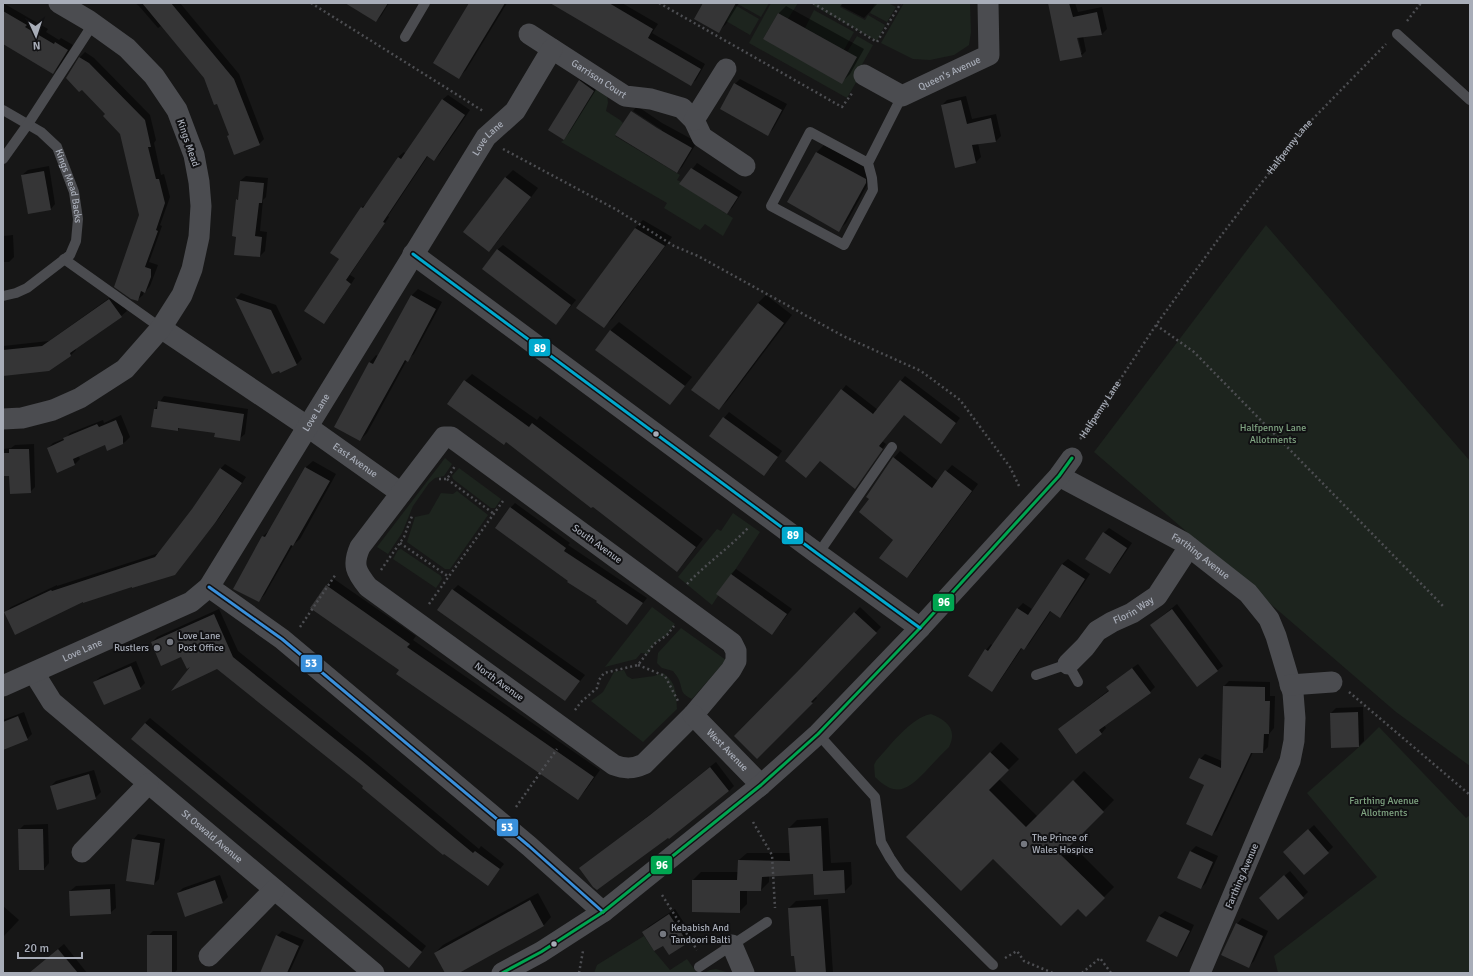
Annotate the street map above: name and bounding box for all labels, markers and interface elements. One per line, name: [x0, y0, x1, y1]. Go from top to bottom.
north arrow: [16, 16, 56, 56]
text: N: [32, 39, 41, 52]
street label: Queen's Avenue: [916, 54, 983, 93]
street label: Garrison Court: [569, 57, 629, 101]
street label: Halfpenny Lane: [1264, 117, 1315, 177]
street label: Kings Mead: [174, 118, 202, 168]
street label: Love Lane: [470, 118, 506, 158]
street label: Kings Mead Backs: [52, 147, 84, 224]
line badge: 89: [528, 338, 551, 357]
text: 89: [534, 342, 546, 355]
street label: Halfpenny Lane: [1077, 378, 1124, 441]
street label: Love Lane: [300, 392, 333, 434]
park label: Halfpenny Lane Allotments: [1240, 422, 1306, 446]
unlabelled marker: [651, 429, 661, 439]
street label: East Avenue: [330, 440, 380, 480]
street label: South Avenue: [570, 522, 624, 566]
line badge: 89: [781, 526, 804, 545]
text: 89: [787, 529, 799, 542]
street label: Farthing Avenue: [1169, 531, 1232, 582]
line badge: 96: [932, 593, 955, 612]
street label: Florin Way: [1111, 594, 1156, 627]
text: 96: [938, 596, 950, 609]
place label: Love Lane Post Office: [178, 630, 224, 654]
street label: Love Lane: [61, 636, 104, 665]
marker: Love Lane Post Office: [165, 637, 175, 647]
place label: Rustlers: [114, 642, 150, 654]
marker: Rustlers: [152, 643, 162, 653]
line badge: 53: [300, 654, 323, 673]
text: 53: [305, 657, 317, 670]
street label: North Avenue: [472, 660, 526, 704]
street label: West Avenue: [704, 726, 750, 774]
park label: Farthing Avenue Allotments: [1349, 795, 1419, 819]
street label: St Oswald Avenue: [179, 807, 245, 866]
line badge: 53: [496, 818, 519, 837]
text: 53: [501, 821, 513, 834]
place label: The Prince of Wales Hospice: [1032, 832, 1094, 856]
marker: The Prince of Wales Hospice: [1019, 839, 1029, 849]
street label: Farthing Avenue: [1223, 842, 1261, 910]
line badge: 96: [650, 855, 673, 875]
text: 96: [656, 859, 668, 872]
place label: Kebabish And Tandoori Balti: [671, 922, 730, 946]
marker: Kebabish And Tandoori Balti: [658, 929, 668, 939]
scale bar: [18, 934, 82, 960]
unlabelled marker: [549, 939, 559, 949]
text: 20 m: [24, 941, 49, 956]

